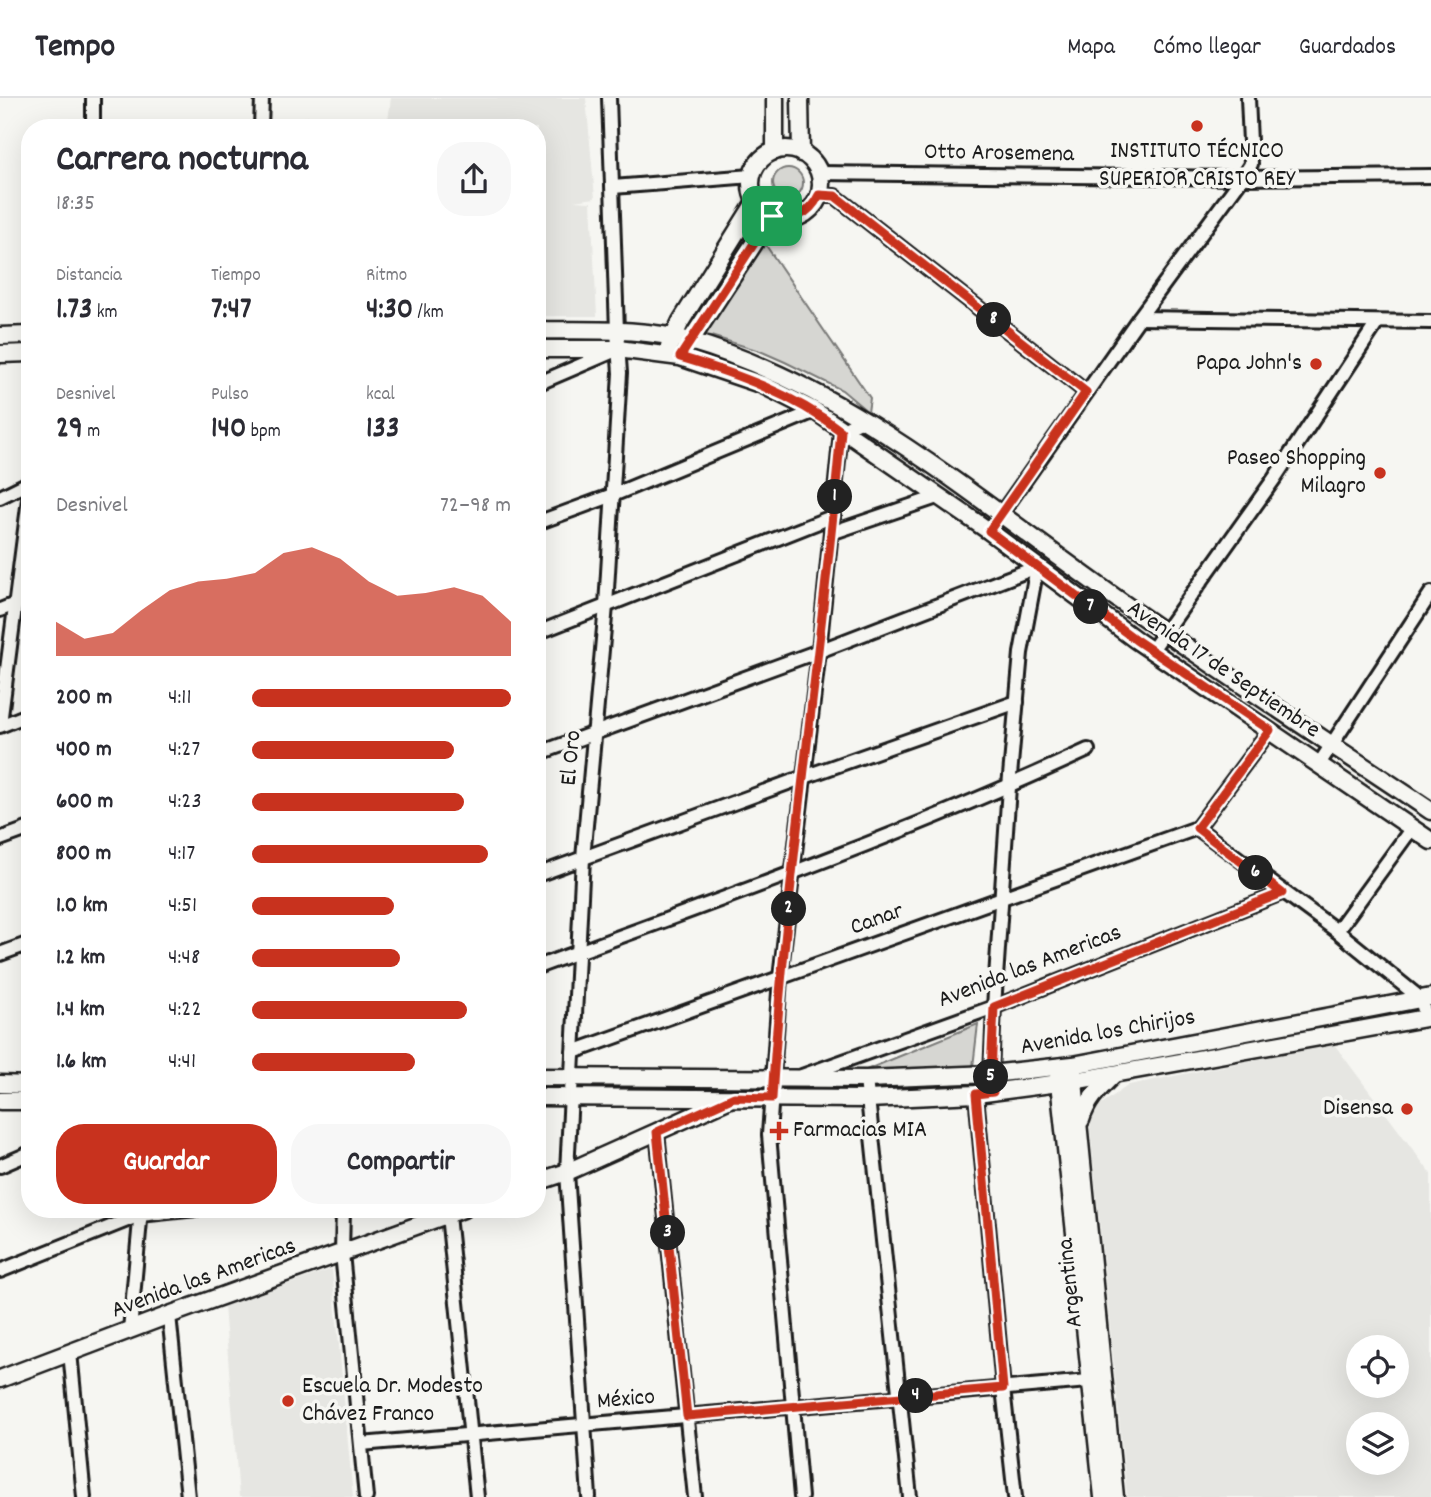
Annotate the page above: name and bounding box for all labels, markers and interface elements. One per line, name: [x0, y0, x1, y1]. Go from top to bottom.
text: Tempo: [35, 25, 115, 72]
text: Mapa: [1067, 31, 1115, 65]
text: Cómo llegar: [1153, 31, 1261, 65]
text: Guardados: [1299, 31, 1396, 65]
marker: INSTITUTO TÉCNICO SUPERIOR CRISTO REY: [1189, 118, 1205, 134]
text: Carrera nocturna: [56, 134, 308, 189]
place label: INSTITUTO TÉCNICO SUPERIOR CRISTO REY: [1099, 135, 1296, 197]
street label: Otto Arosemena: [924, 136, 1075, 172]
button: share: [437, 142, 511, 216]
pin: [742, 186, 802, 246]
text: 18:35: [56, 188, 95, 221]
icon: arrive: [753, 197, 791, 235]
text: Distancia: [56, 263, 122, 290]
text: Tiempo: [211, 263, 261, 290]
text: Ritmo: [366, 263, 407, 290]
text: 1.73: [56, 290, 92, 333]
text: 7:47: [211, 290, 251, 333]
text: 4:30: [366, 290, 413, 333]
text: km: [92, 300, 118, 327]
text: /km: [413, 300, 444, 327]
pin: 8: [976, 302, 1012, 338]
text: 8: [990, 306, 997, 333]
place label: Papa John's: [1196, 347, 1302, 381]
marker: Papa John's: [1308, 356, 1324, 372]
text: Desnivel: [56, 382, 115, 409]
text: Pulso: [211, 382, 249, 409]
text: kcal: [366, 382, 395, 409]
text: 29: [56, 409, 83, 452]
text: 140: [211, 409, 246, 452]
text: 133: [366, 409, 399, 452]
text: m: [83, 419, 100, 446]
text: bpm: [246, 419, 281, 446]
place label: Paseo Shopping Milagro: [1227, 442, 1366, 504]
marker: Paseo Shopping Milagro: [1372, 465, 1388, 481]
pin: 1: [818, 480, 852, 514]
text: 1: [832, 483, 837, 510]
text: Desnivel: [56, 490, 128, 523]
text: 72–98 m: [440, 490, 511, 523]
pin: 7: [1074, 589, 1108, 624]
street label: Avenida 17 de Septiembre: [1119, 592, 1327, 748]
text: 7: [1087, 593, 1094, 620]
text: 200 m: [56, 682, 112, 715]
text: 4:11: [168, 682, 191, 715]
street label: El Oro: [553, 729, 591, 787]
text: 400 m: [56, 734, 112, 767]
text: 4:27: [168, 734, 200, 767]
text: 600 m: [56, 786, 113, 819]
text: 4:23: [168, 786, 202, 819]
text: 800 m: [56, 838, 111, 871]
text: 4:17: [168, 838, 195, 871]
pin: 6: [1238, 856, 1274, 890]
text: 6: [1251, 859, 1260, 886]
text: 1.0 km: [56, 890, 108, 923]
text: 4:51: [168, 890, 197, 923]
pin: 2: [772, 892, 806, 926]
text: 2: [784, 895, 793, 922]
street label: Canar: [846, 895, 908, 945]
street label: Avenida las Americas: [933, 916, 1127, 1018]
text: 1.2 km: [56, 942, 105, 975]
text: 4:48: [168, 942, 200, 975]
text: 1.4 km: [56, 994, 105, 1027]
text: 4:22: [168, 994, 201, 1027]
street label: Avenida los Chirijos: [1018, 1001, 1198, 1065]
text: 1.6 km: [56, 1046, 107, 1079]
text: 4:41: [168, 1046, 196, 1079]
pin: 5: [974, 1060, 1009, 1094]
text: 5: [986, 1063, 995, 1090]
place label: Disensa: [1323, 1092, 1394, 1126]
marker: Disensa: [1399, 1101, 1415, 1117]
place label: Farmacias MIA: [793, 1114, 927, 1148]
marker: Farmacias MIA: [771, 1123, 787, 1139]
button: Guardar: [56, 1124, 277, 1204]
button: Compartir: [291, 1124, 511, 1204]
pin: 3: [650, 1216, 686, 1250]
text: 3: [663, 1219, 672, 1246]
street label: Avenida las Americas: [107, 1230, 301, 1328]
street label: Argentina: [1049, 1236, 1093, 1329]
map controls: [1346, 1335, 1409, 1475]
button: locate: [1346, 1335, 1409, 1398]
place label: Escuela Dr. Modesto Chávez Franco: [302, 1370, 483, 1432]
pin: 4: [898, 1378, 934, 1414]
street label: México: [596, 1381, 656, 1419]
text: 4: [912, 1382, 919, 1409]
marker: Escuela Dr. Modesto Chávez Franco: [280, 1393, 296, 1409]
button: layers: [1346, 1412, 1409, 1475]

